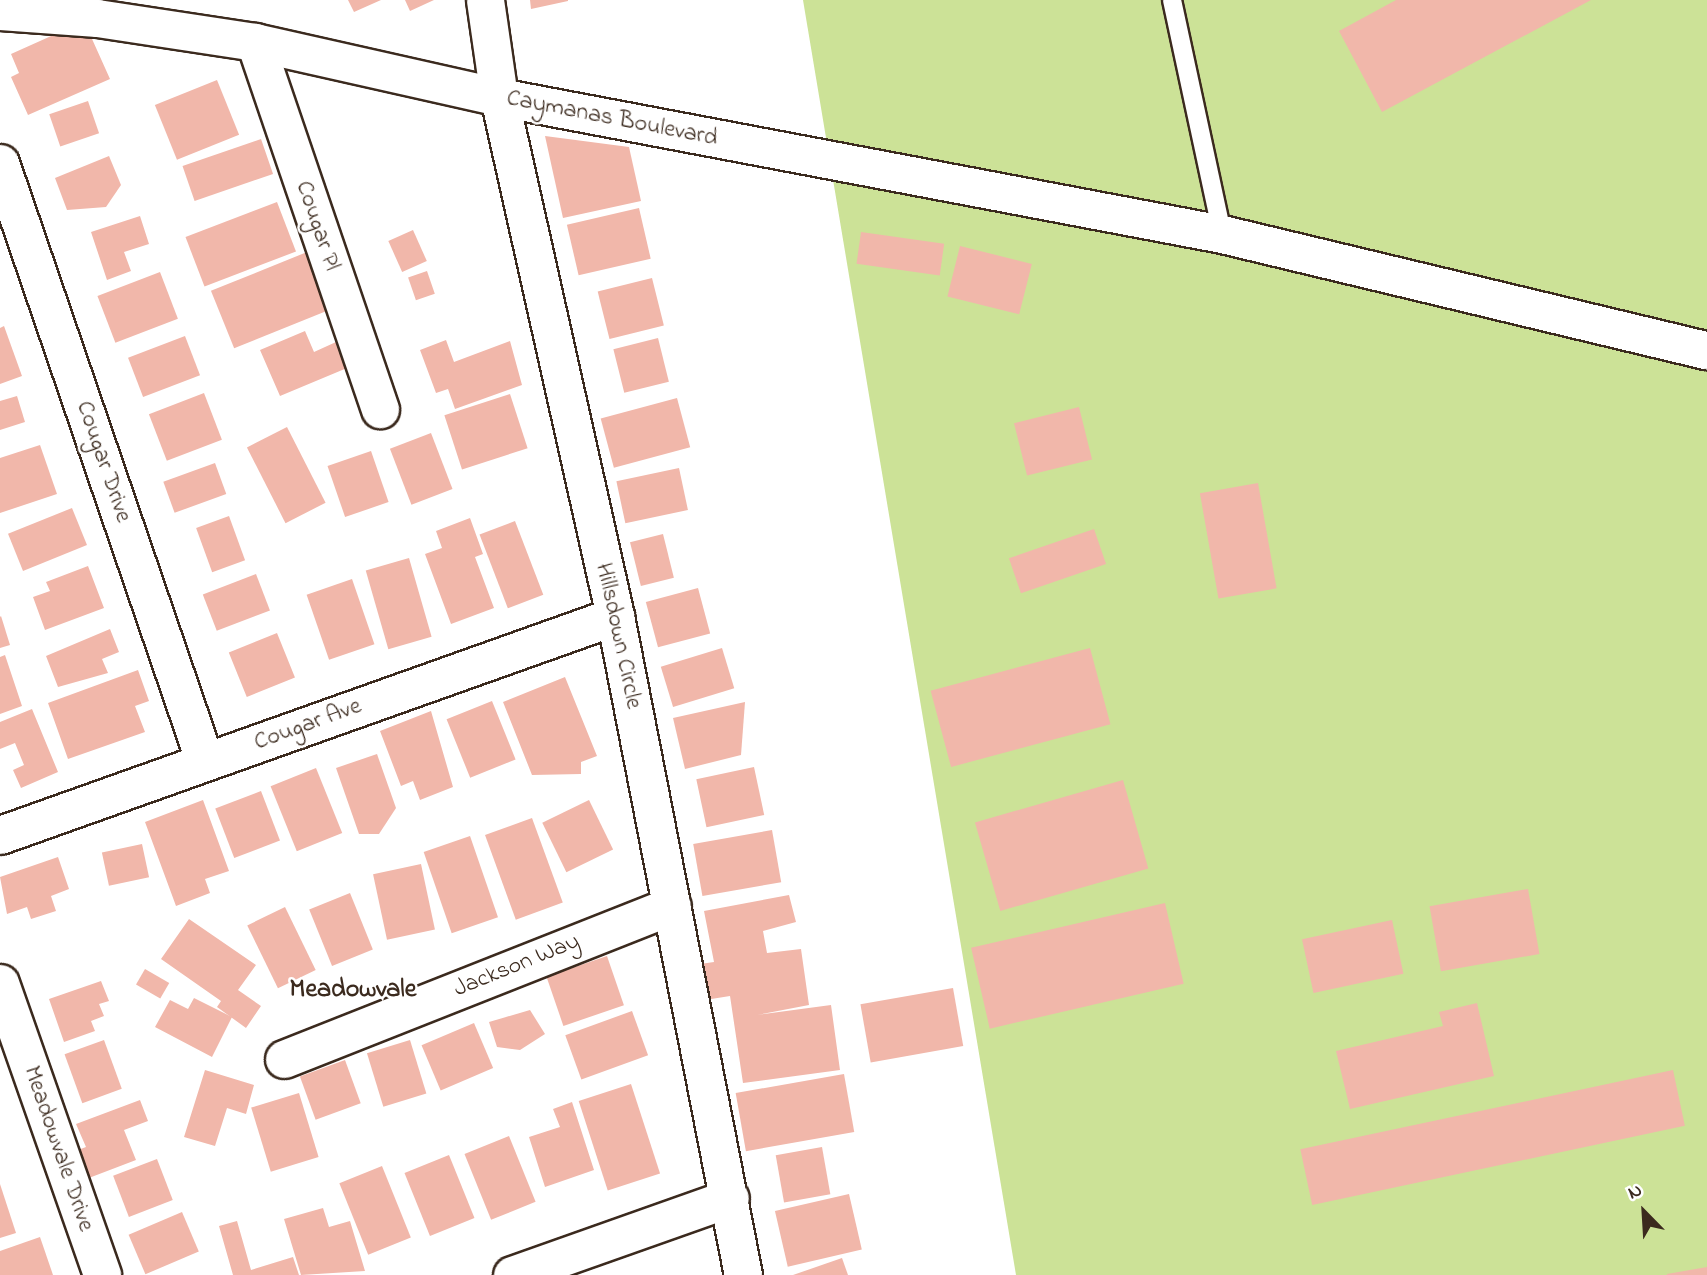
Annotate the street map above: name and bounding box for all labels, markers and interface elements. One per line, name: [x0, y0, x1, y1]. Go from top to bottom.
street label: Caymanas Boulevard: [504, 84, 720, 154]
street label: Cougar Pl: [288, 177, 346, 275]
street label: Cougar Drive: [69, 397, 137, 527]
street label: Hillsdown Circle: [588, 560, 648, 712]
street label: Cougar Ave: [250, 692, 366, 758]
street label: Jackson Way: [450, 928, 584, 1004]
district label: Meadowvale: [290, 975, 416, 1007]
street label: Meadowvale Drive: [16, 1062, 100, 1236]
north arrow: [1609, 1177, 1679, 1247]
text: N: [1624, 1177, 1647, 1207]

